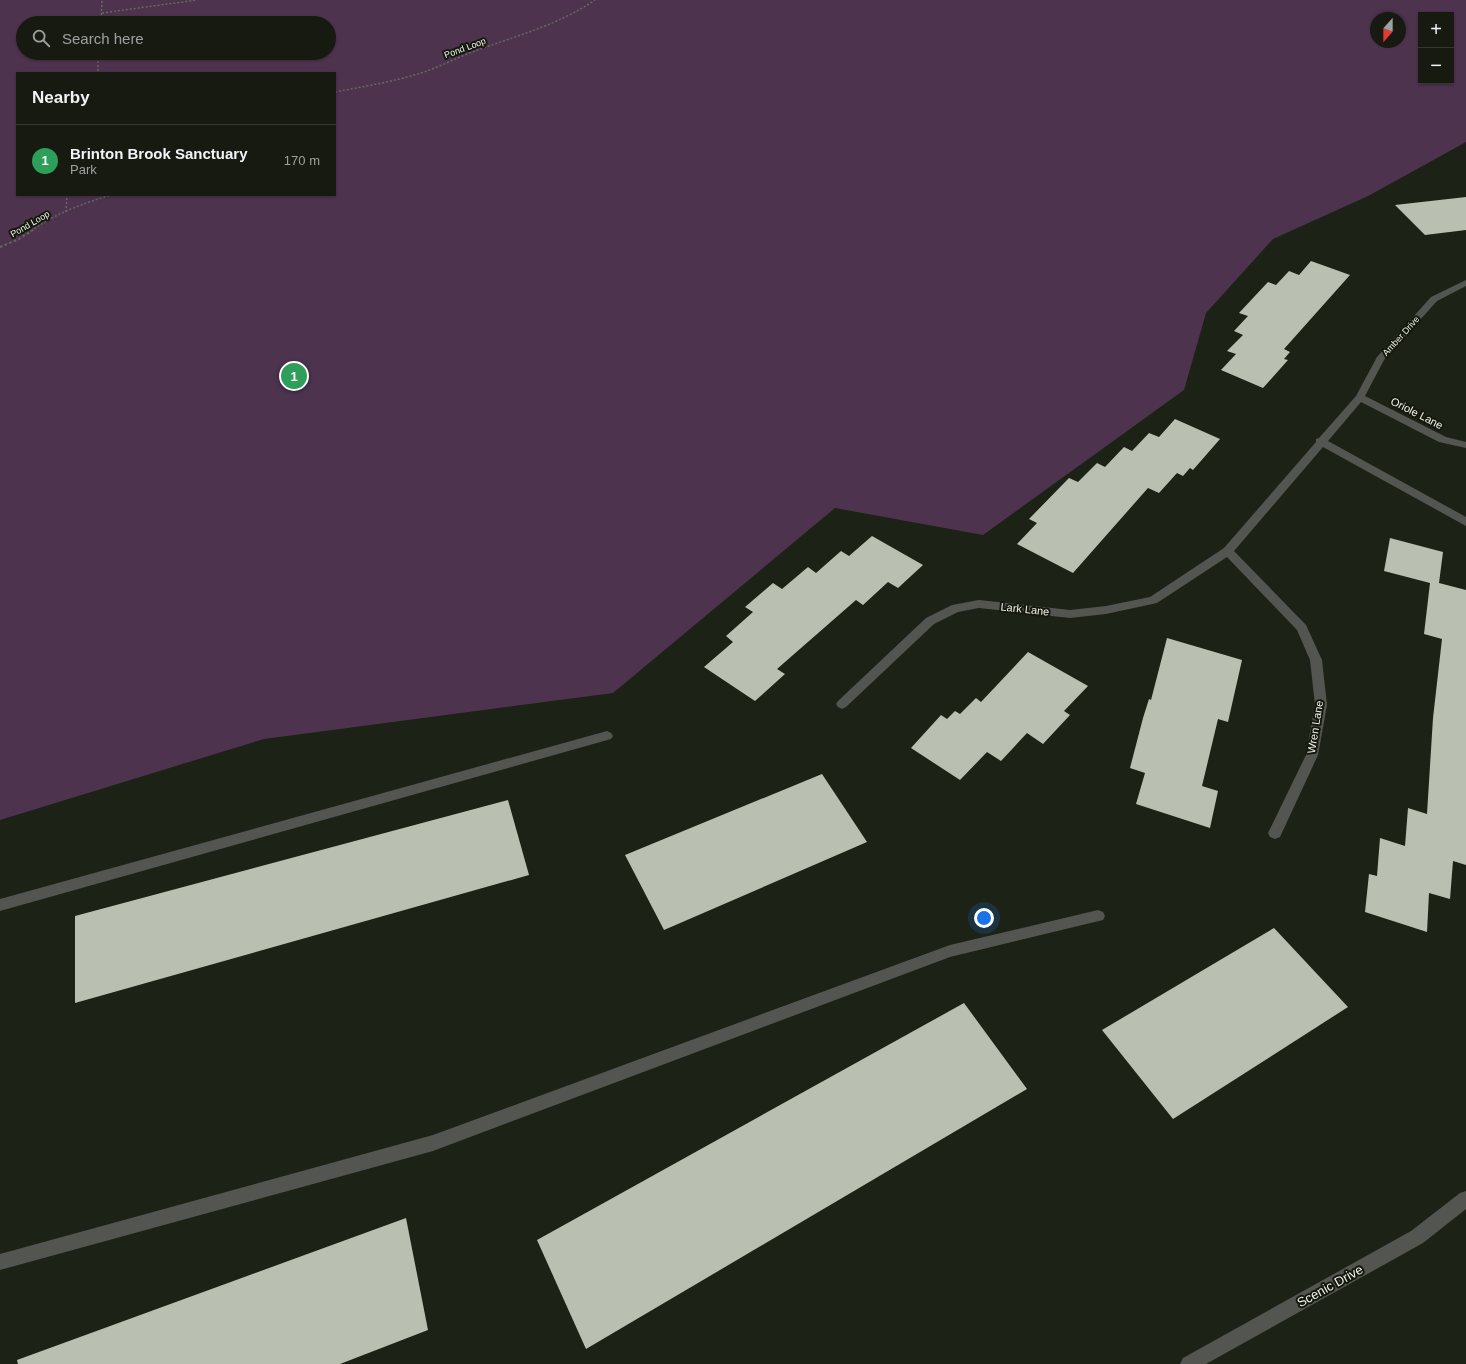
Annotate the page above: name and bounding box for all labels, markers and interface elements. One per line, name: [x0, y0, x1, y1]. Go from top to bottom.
north arrow: [1370, 12, 1406, 48]
map controls: [1418, 12, 1454, 84]
button: +: [1418, 12, 1454, 48]
search box: [16, 16, 336, 60]
icon: search: [30, 27, 52, 49]
text: Search here: [62, 30, 144, 47]
street label: Pond Loop: [443, 36, 487, 60]
button: −: [1418, 48, 1454, 84]
text: Nearby: [32, 88, 90, 107]
text: Brinton Brook Sanctuary: [70, 145, 248, 162]
text: 1: [41, 153, 49, 168]
text: 170 m: [284, 153, 320, 168]
text: Park: [70, 162, 97, 177]
street label: Pond Loop: [9, 209, 51, 239]
street label: Amber Drive: [1381, 314, 1421, 358]
pin: 1: [281, 361, 307, 391]
street label: Oriole Lane: [1389, 395, 1445, 431]
street label: Lark Lane: [1000, 600, 1050, 618]
street label: Wren Lane: [1305, 700, 1325, 754]
your location: [974, 908, 994, 928]
street label: Scenic Drive: [1294, 1262, 1366, 1310]

